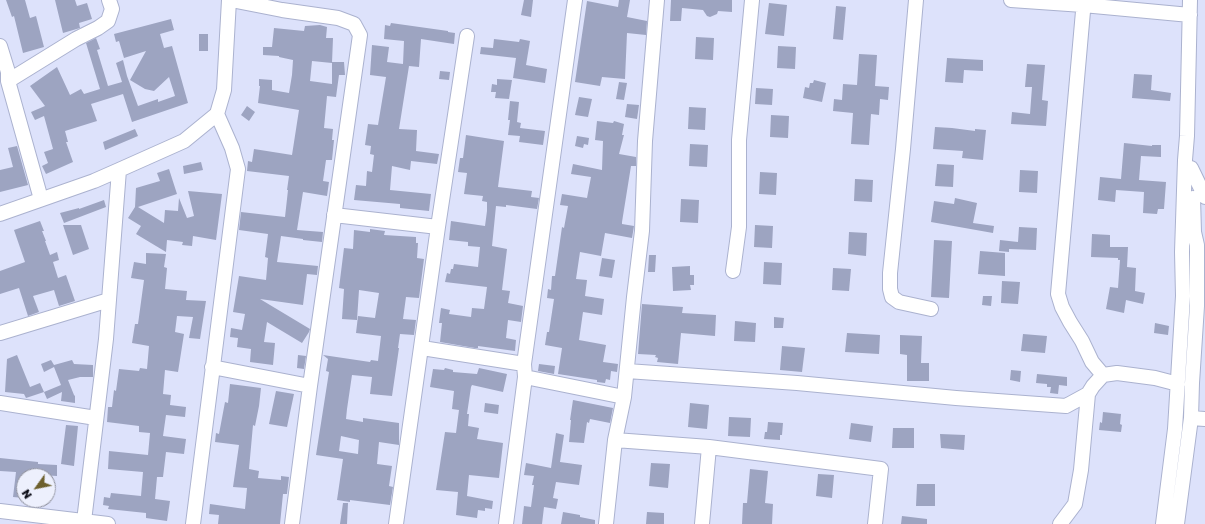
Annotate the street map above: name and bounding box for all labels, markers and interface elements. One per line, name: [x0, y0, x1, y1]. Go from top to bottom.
north arrow: [16, 468, 56, 508]
text: N: [19, 487, 34, 501]

